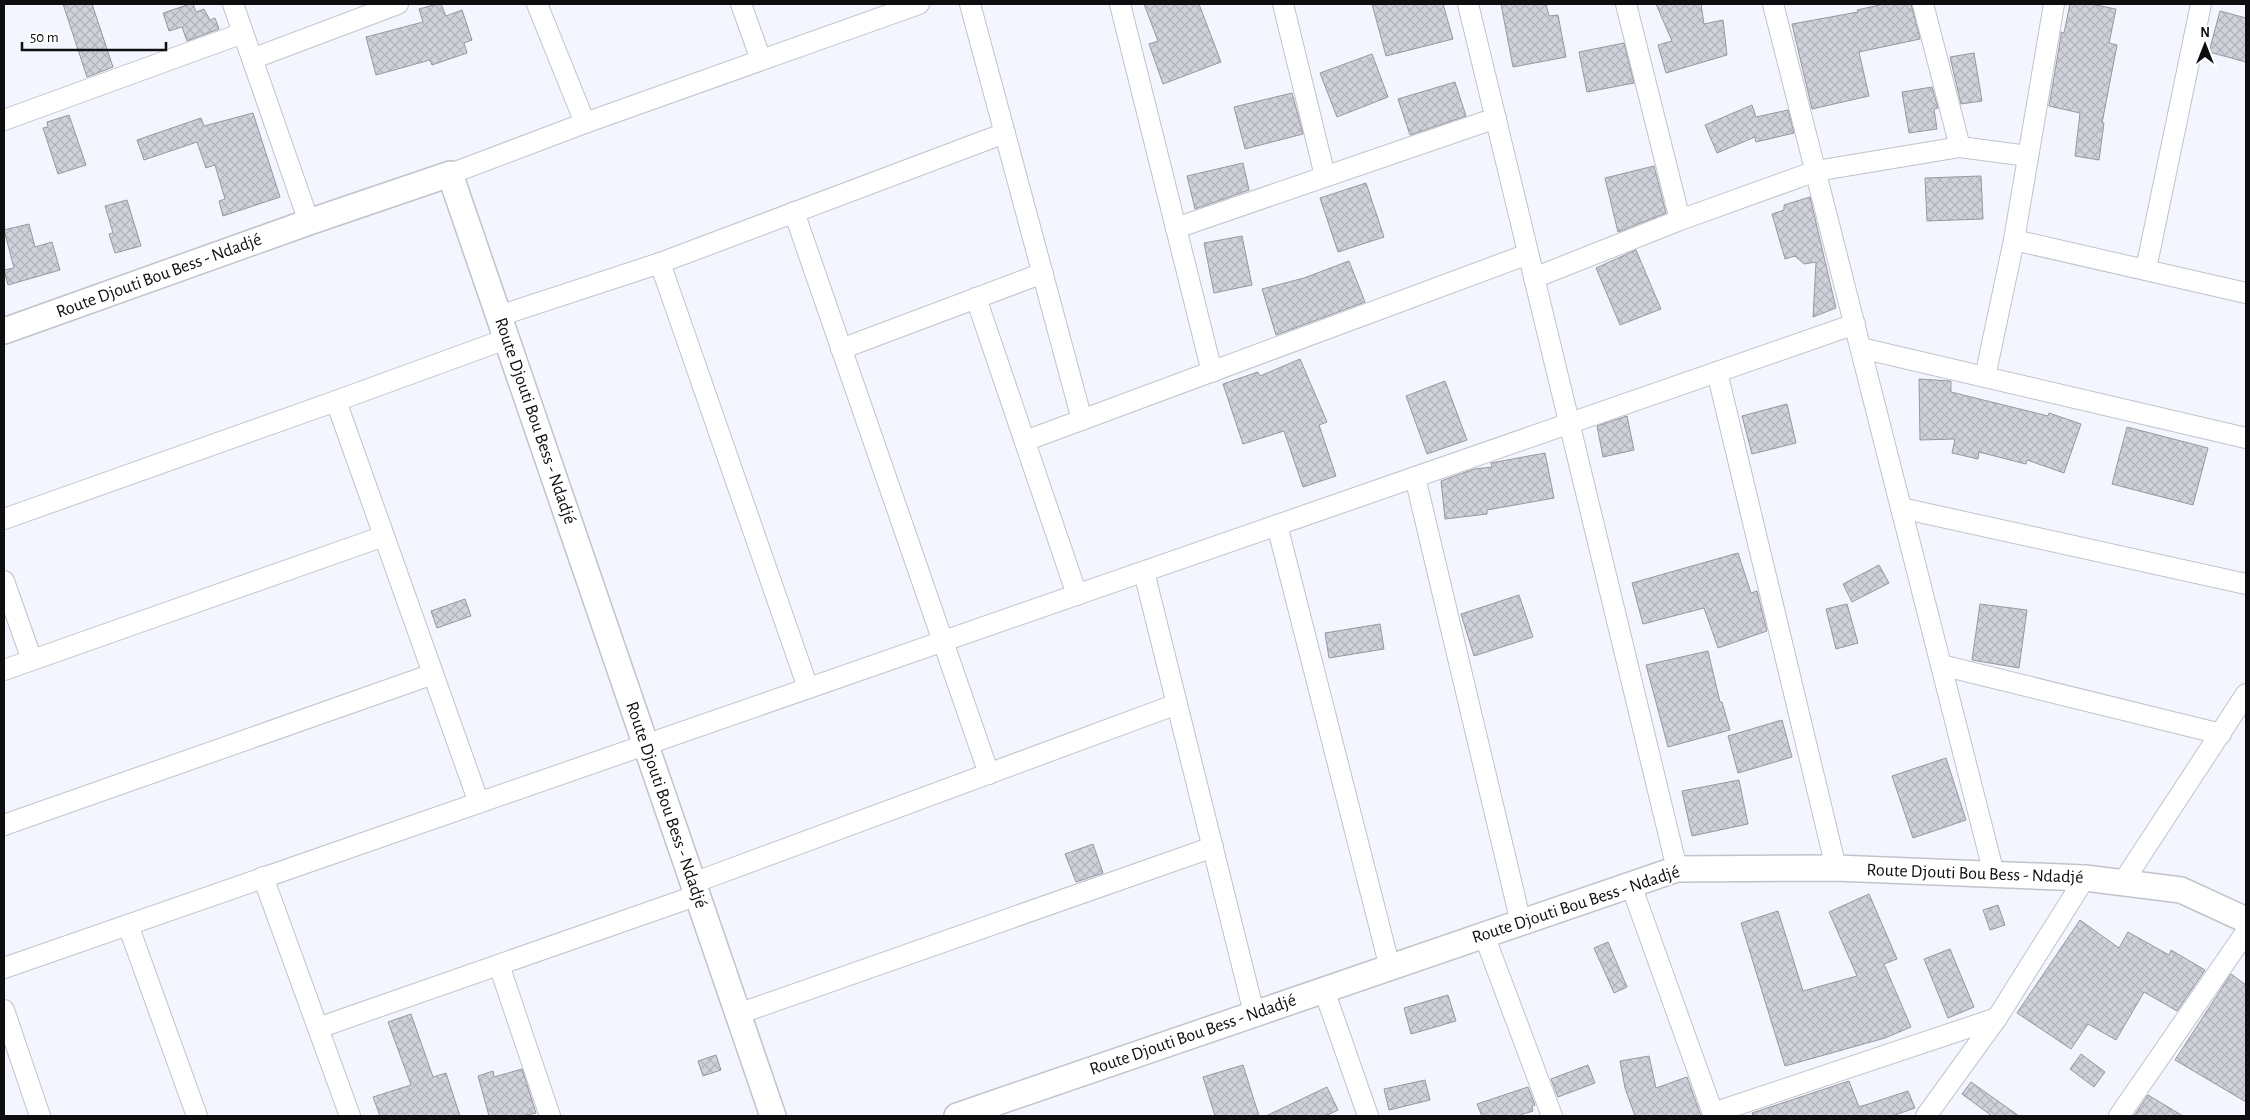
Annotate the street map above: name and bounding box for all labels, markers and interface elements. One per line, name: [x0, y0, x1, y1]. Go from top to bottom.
scale bar: [22, 20, 166, 52]
north arrow: [2180, 20, 2230, 70]
text: N: [2200, 26, 2210, 40]
text: 50 m: [30, 30, 59, 45]
street label: Route Djouti Bou Bess - Ndadjé: [54, 230, 264, 322]
street label: Route Djouti Bou Bess - Ndadjé: [491, 315, 579, 527]
street label: Route Djouti Bou Bess - Ndadjé: [622, 699, 710, 911]
street label: Route Djouti Bou Bess - Ndadjé: [1866, 861, 2084, 887]
street label: Route Djouti Bou Bess - Ndadjé: [1470, 863, 1682, 947]
street label: Route Djouti Bou Bess - Ndadjé: [1087, 991, 1299, 1079]

